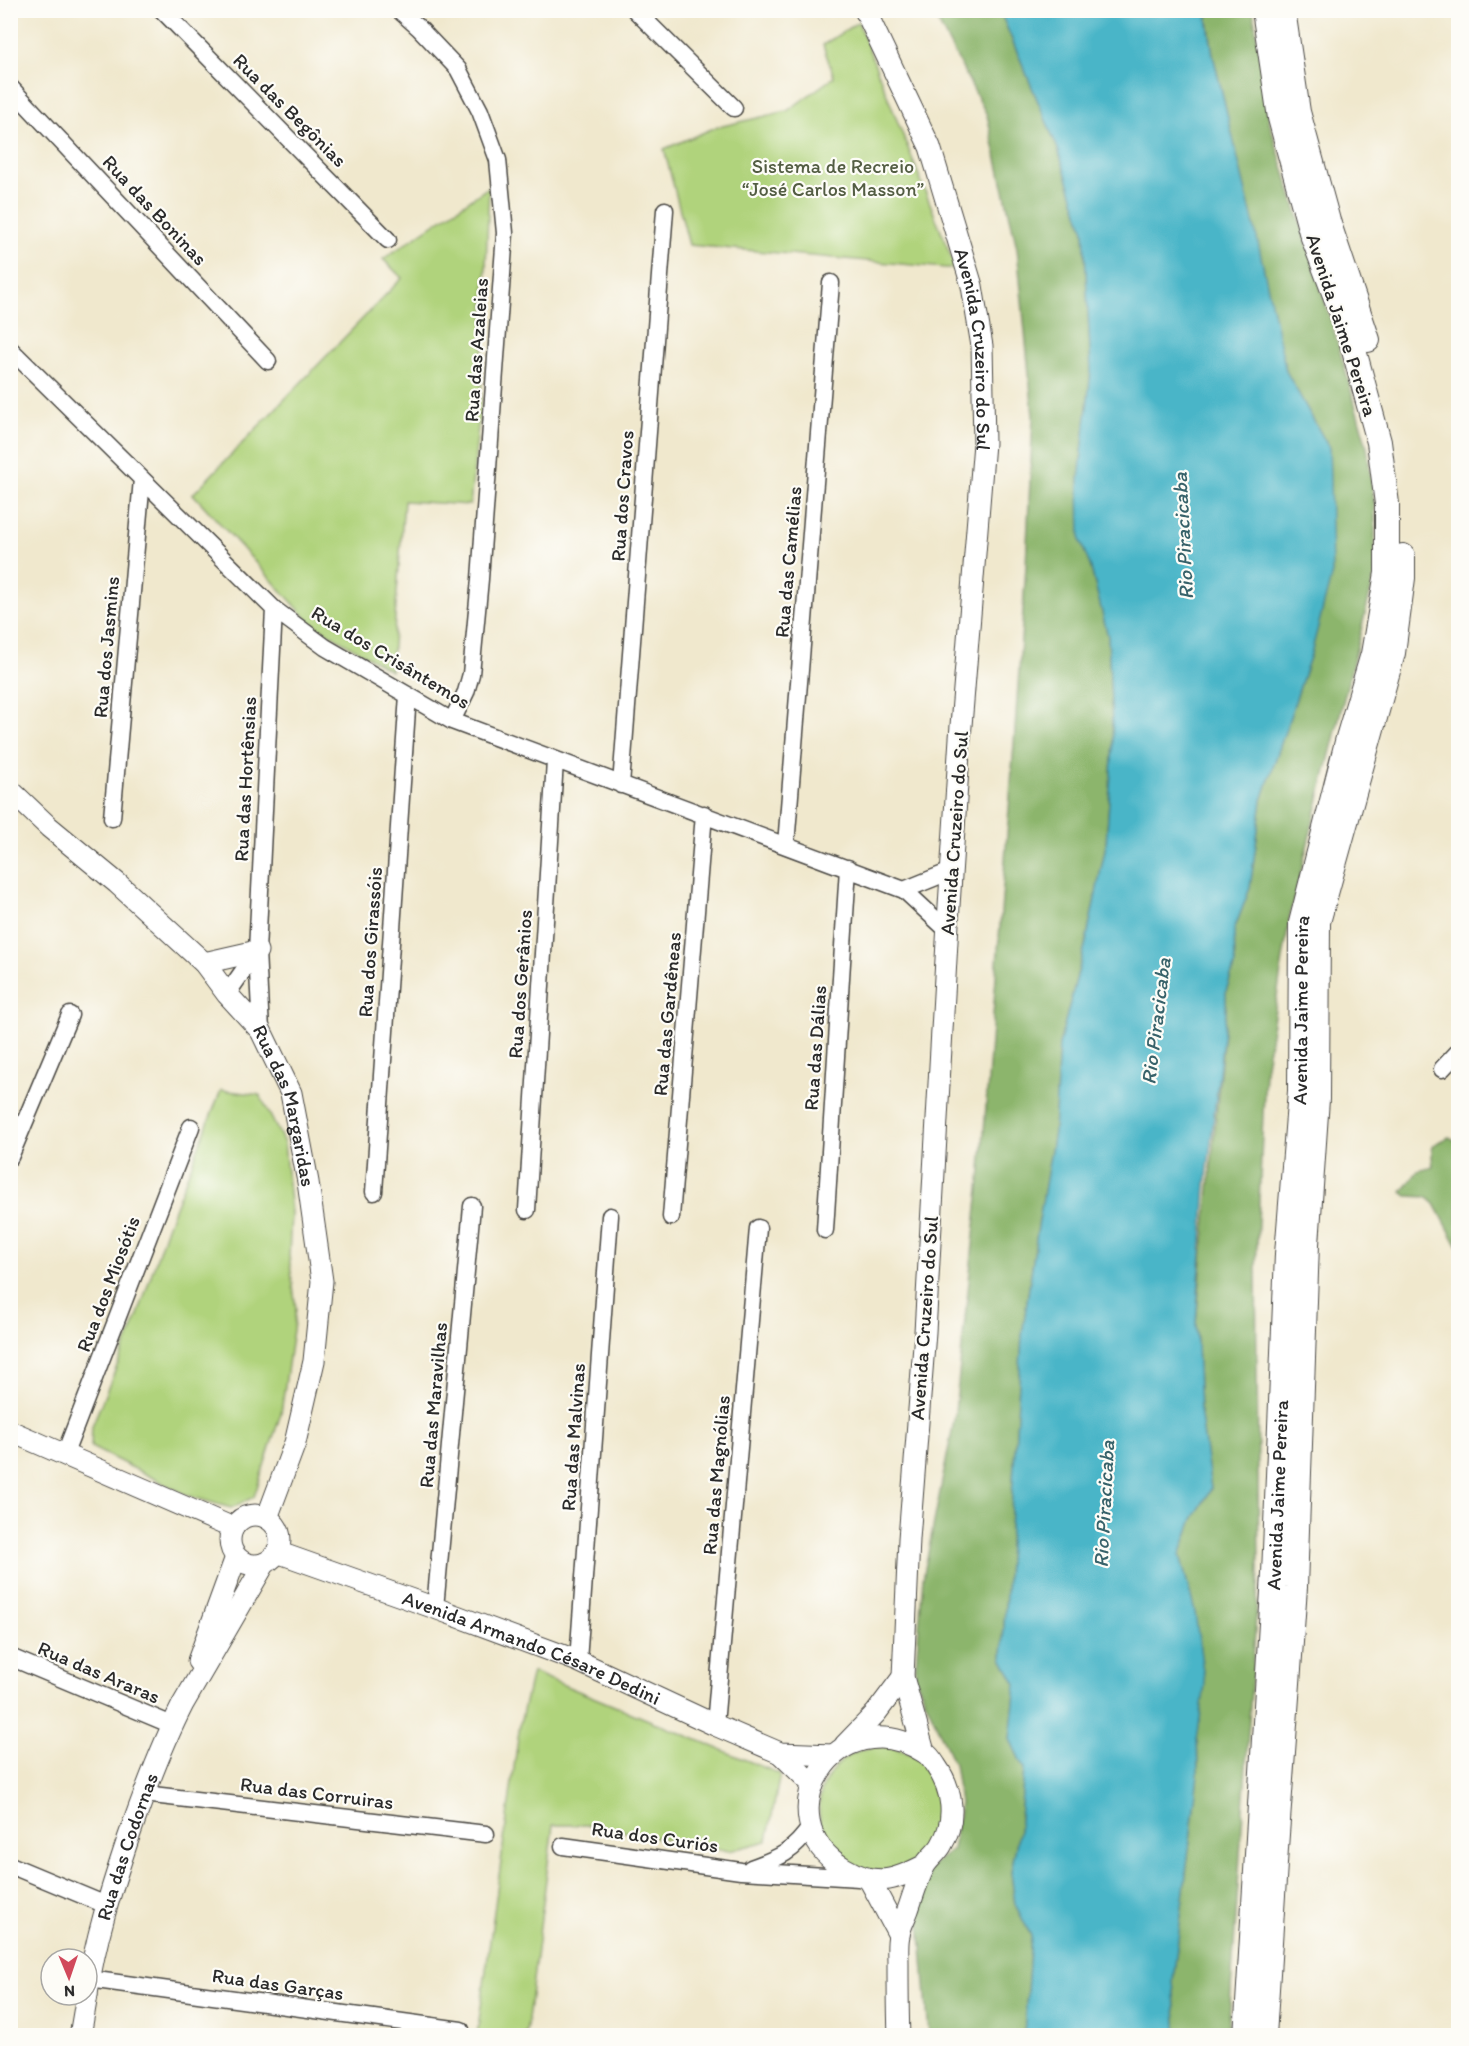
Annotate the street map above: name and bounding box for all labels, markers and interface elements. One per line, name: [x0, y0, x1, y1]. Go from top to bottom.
street label: Rua das Begônias: [228, 48, 352, 172]
street label: Rua das Boninas: [98, 150, 212, 270]
park label: Sistema de Recreio “José Carlos Masson”: [742, 154, 924, 201]
street label: Avenida Jaime Pereira: [1301, 231, 1383, 420]
street label: Avenida Cruzeiro do Sul: [949, 245, 996, 452]
street label: Rua das Azaleias: [459, 277, 493, 423]
street label: Rua dos Cravos: [605, 429, 639, 562]
water label: Rio Piracicaba: [1167, 472, 1198, 600]
street label: Rua das Camélias: [769, 485, 807, 639]
street label: Rua dos Jasmins: [88, 575, 124, 719]
street label: Rua dos Crisântemos: [307, 600, 475, 714]
street label: Rua das Hortênsias: [229, 696, 261, 862]
street label: Avenida Cruzeiro do Sul: [935, 730, 973, 936]
street label: Rua dos Girassóis: [353, 866, 387, 1018]
street label: Rua dos Gerânios: [503, 909, 537, 1059]
street label: Avenida Jaime Pereira: [1287, 911, 1315, 1106]
street label: Rua das Gardêneas: [648, 931, 686, 1097]
water label: Rio Piracicaba: [1135, 956, 1176, 1086]
street label: Rua das Dálias: [799, 984, 831, 1111]
street label: Rua das Margaridas: [248, 1021, 321, 1189]
street label: Rua dos Miosótis: [71, 1213, 145, 1355]
street label: Avenida Cruzeiro do Sul: [905, 1215, 943, 1421]
street label: Rua das Maravilhas: [414, 1321, 452, 1489]
street label: Rua das Malvinas: [556, 1362, 590, 1512]
street label: Rua das Magnólias: [697, 1394, 735, 1556]
street label: Avenida Jaime Pereira: [1261, 1399, 1293, 1591]
water label: Rio Piracicaba: [1088, 1440, 1119, 1568]
street label: Avenida Armando Césare Dedini: [399, 1586, 664, 1710]
street label: Rua das Araras: [34, 1636, 164, 1709]
street label: Rua das Codornas: [91, 1769, 163, 1923]
street label: Rua das Corruiras: [239, 1772, 395, 1814]
street label: Rua dos Curiós: [590, 1816, 720, 1858]
north arrow: [39, 1947, 99, 2007]
street label: Rua das Garças: [211, 1963, 345, 2005]
text: N: [64, 1982, 75, 2001]

